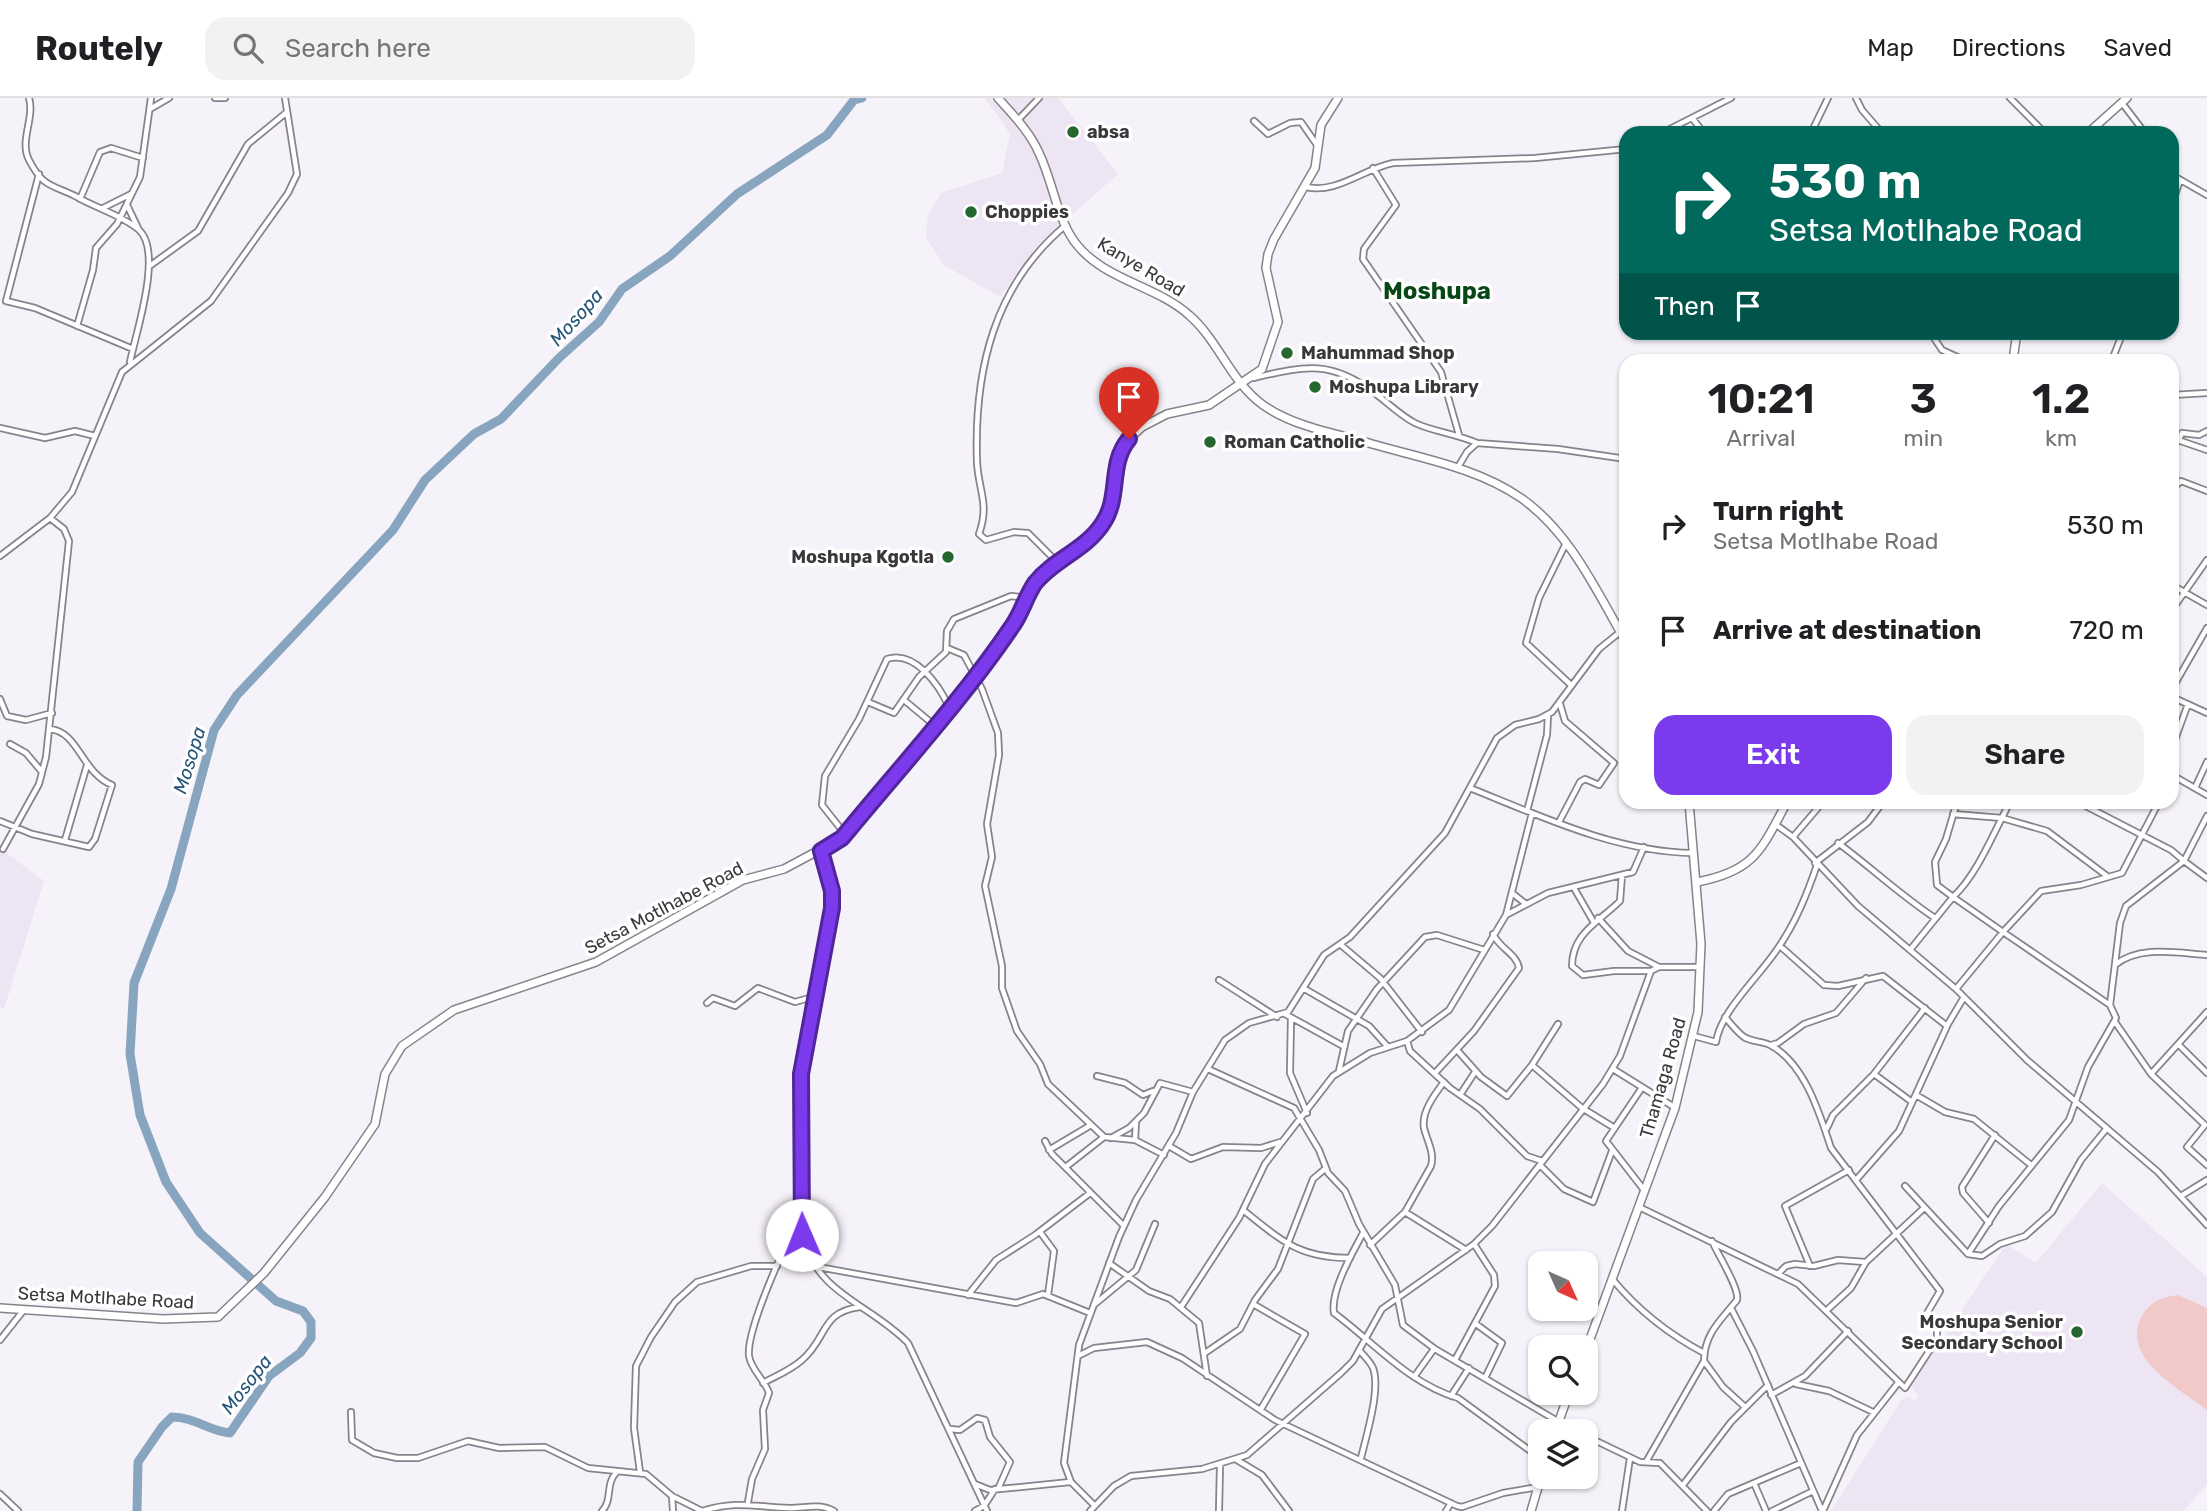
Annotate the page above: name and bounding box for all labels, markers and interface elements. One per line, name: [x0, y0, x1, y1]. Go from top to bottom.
search box: [205, 17, 695, 80]
text: Routely: [35, 29, 163, 68]
icon: search: [229, 29, 267, 67]
text: Search here: [285, 33, 431, 64]
text: Map: [1867, 34, 1914, 62]
text: Directions: [1952, 34, 2065, 62]
text: Saved: [2103, 34, 2172, 62]
place label: absa: [1087, 121, 1130, 143]
marker: absa: [1065, 124, 1081, 140]
text: 530 m: [1769, 152, 1922, 210]
icon: right: [1654, 154, 1745, 245]
place label: Choppies: [985, 201, 1069, 223]
marker: Choppies: [963, 204, 979, 220]
text: Setsa Motlhabe Road: [1769, 211, 2083, 249]
street label: Kanye Road: [1093, 232, 1189, 302]
district label: Moshupa: [1383, 277, 1491, 305]
water label: Mosopa: [545, 284, 608, 351]
icon: arrive: [1729, 287, 1767, 325]
text: Then: [1654, 291, 1715, 322]
place label: Mahummad Shop: [1301, 342, 1455, 364]
marker: Mahummad Shop: [1279, 345, 1295, 361]
pin: [1099, 367, 1159, 439]
text: 10:21: [1708, 374, 1815, 424]
text: 3: [1910, 374, 1937, 424]
text: 1.2: [2032, 374, 2090, 424]
place label: Moshupa Library: [1329, 376, 1479, 398]
icon: arrive: [1110, 378, 1148, 416]
marker: Moshupa Library: [1307, 379, 1323, 395]
text: Arrival: [1727, 424, 1796, 452]
text: min: [1903, 424, 1943, 452]
text: km: [2045, 424, 2077, 452]
place label: Roman Catholic: [1224, 431, 1365, 453]
marker: Roman Catholic: [1202, 434, 1218, 450]
text: Turn right: [1713, 496, 1843, 527]
icon: right: [1654, 507, 1692, 545]
text: 530 m: [2067, 510, 2144, 541]
text: Setsa Motlhabe Road: [1713, 527, 1939, 555]
place label: Moshupa Kgotla: [791, 546, 934, 568]
marker: Moshupa Kgotla: [940, 549, 956, 565]
icon: arrive: [1654, 612, 1692, 650]
text: Arrive at destination: [1713, 615, 1981, 646]
text: 720 m: [2069, 615, 2144, 646]
button: Exit: [1654, 715, 1892, 795]
button: Share: [1906, 715, 2144, 795]
water label: Mosopa: [168, 724, 211, 797]
street label: Setsa Motlhabe Road: [581, 857, 747, 959]
street label: Thamaga Road: [1635, 1015, 1691, 1141]
position arrow: [765, 1198, 839, 1272]
north arrow: [1528, 1251, 1598, 1321]
map controls: [1528, 1251, 1598, 1489]
street label: Setsa Motlhabe Road: [17, 1282, 195, 1314]
place label: Moshupa Senior Secondary School: [1902, 1311, 2063, 1354]
marker: Moshupa Senior Secondary School: [2069, 1324, 2085, 1340]
button: search: [1528, 1335, 1598, 1405]
water label: Mosopa: [216, 1350, 277, 1419]
button: layers: [1528, 1419, 1598, 1489]

